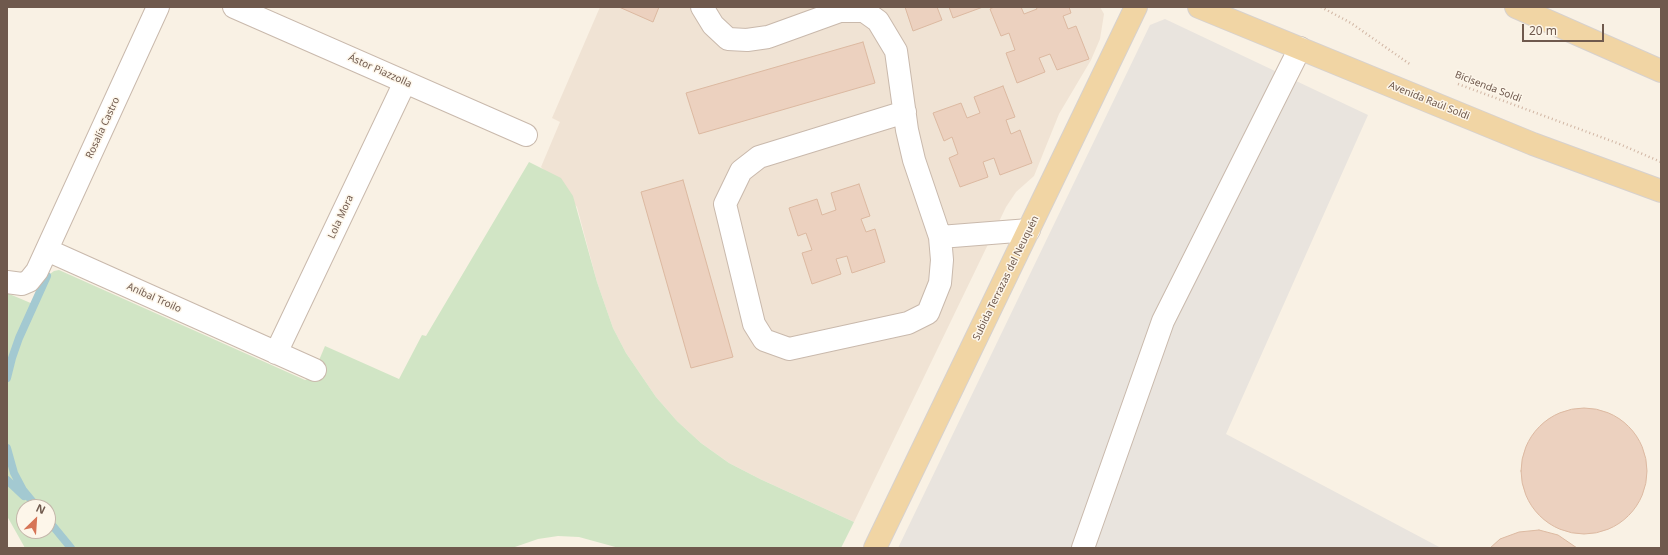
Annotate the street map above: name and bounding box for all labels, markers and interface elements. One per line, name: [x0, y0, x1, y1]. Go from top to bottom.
scale bar: [1524, 16, 1606, 42]
text: 20 m: [1529, 22, 1557, 39]
street label: Ástor Piazzolla: [346, 52, 414, 90]
street label: Bicisenda Soldi: [1453, 69, 1523, 105]
street label: Avenida Raúl Soldi: [1387, 79, 1471, 123]
street label: Rosalía Castro: [84, 95, 122, 161]
street label: Lola Mora: [326, 193, 356, 241]
street label: Subida Terrazas del Neuquén: [971, 214, 1041, 342]
street label: Aníbal Troilo: [125, 281, 183, 315]
north arrow: [16, 499, 56, 539]
text: N: [34, 500, 48, 517]

